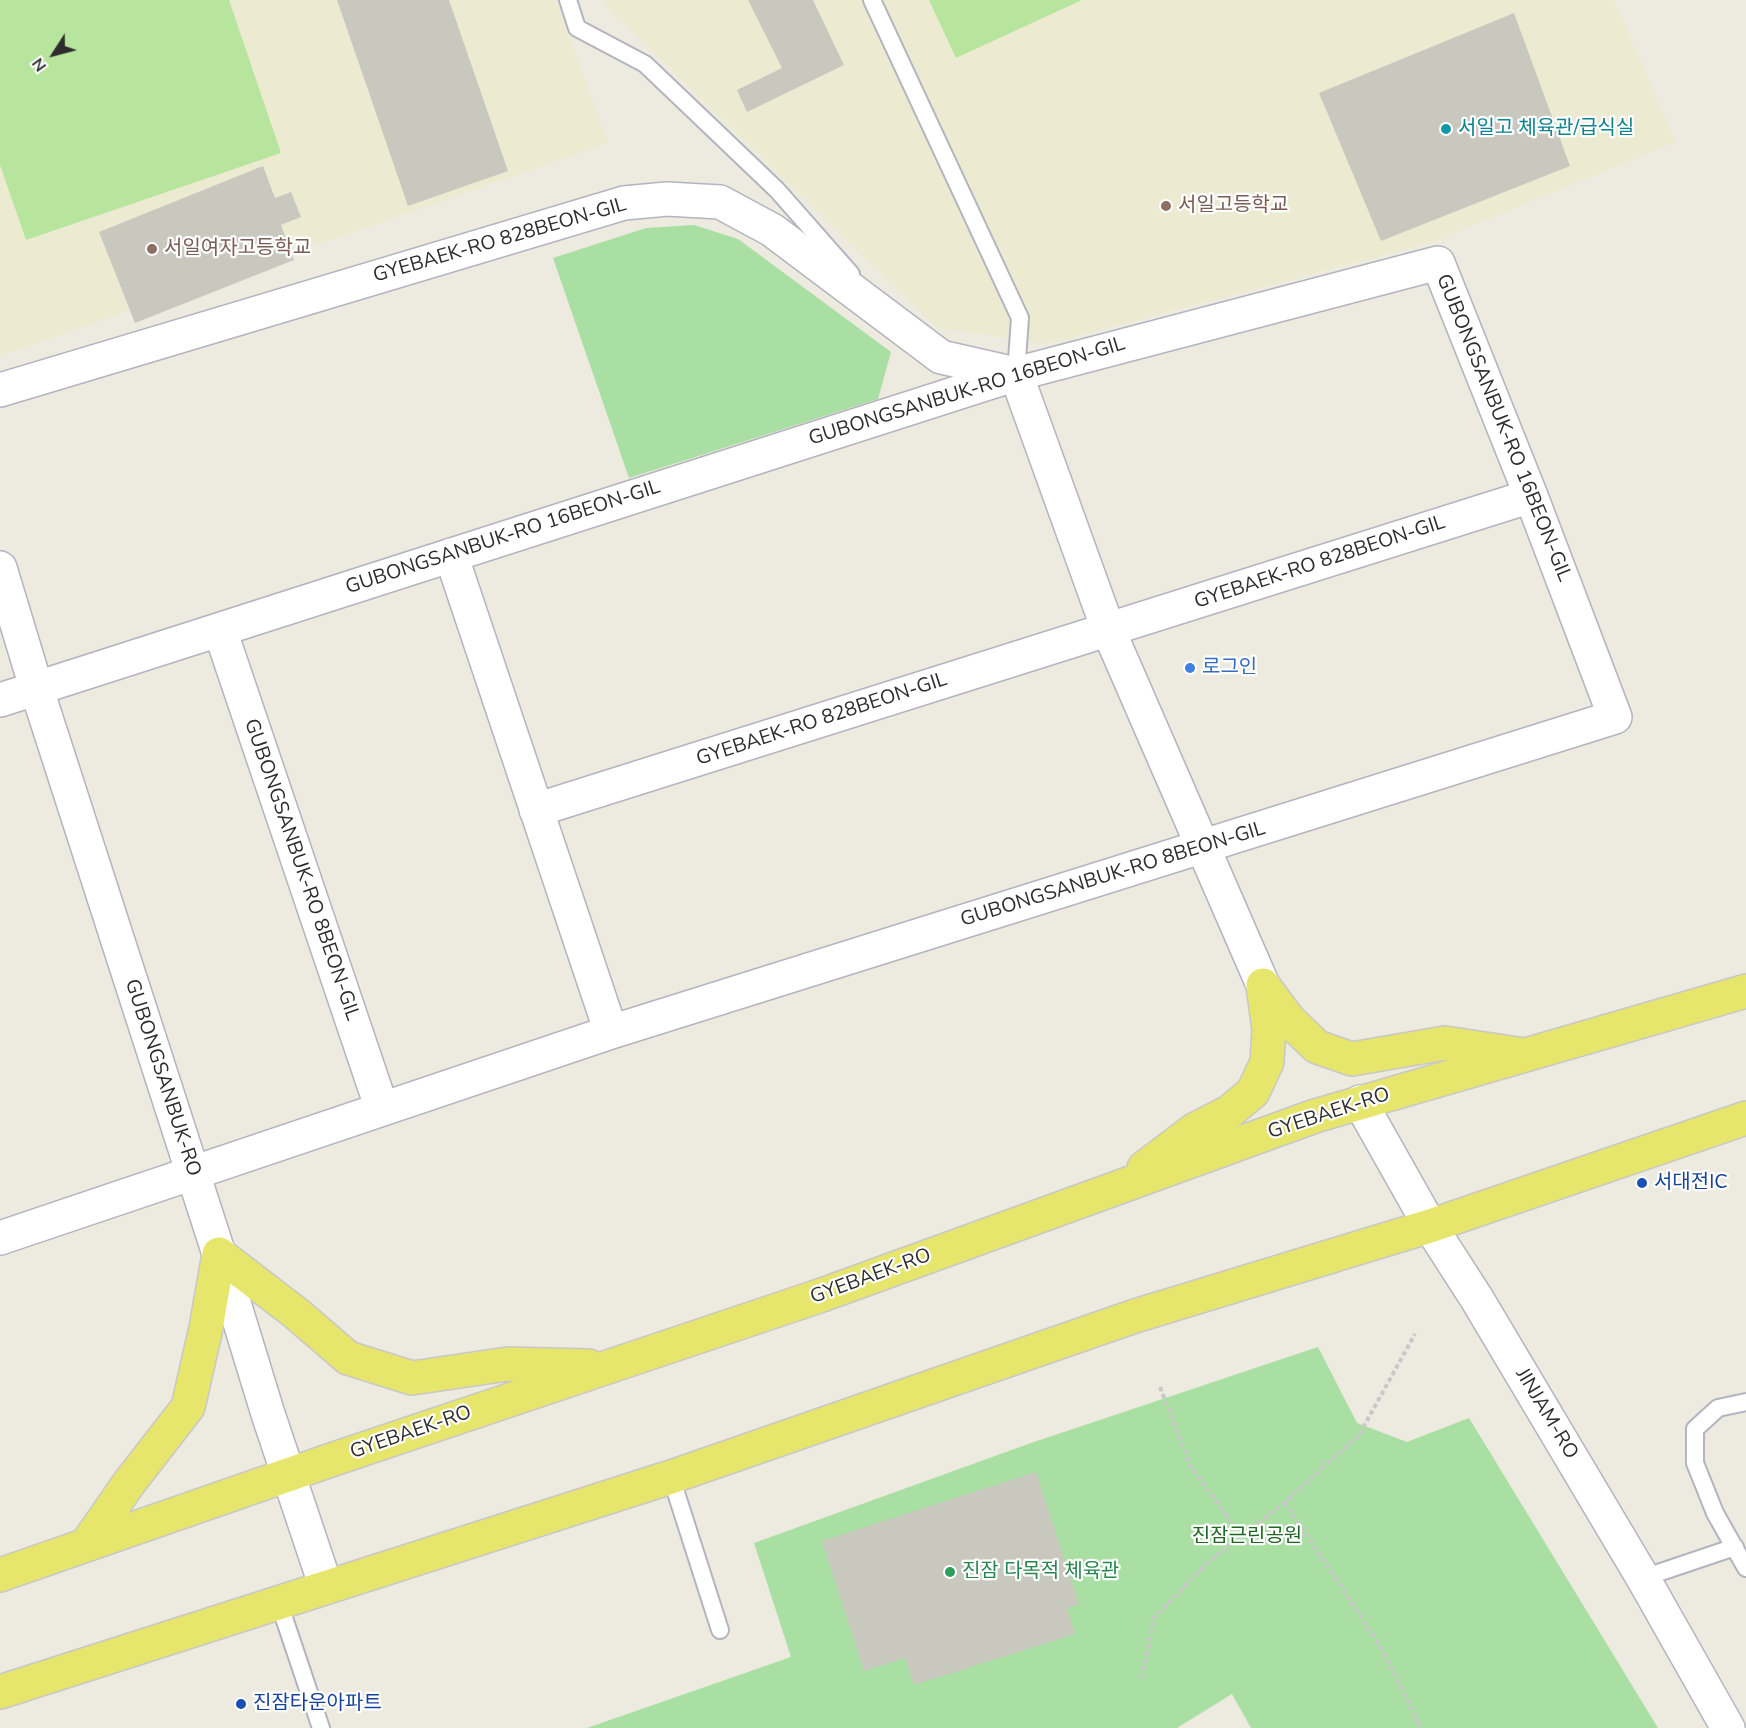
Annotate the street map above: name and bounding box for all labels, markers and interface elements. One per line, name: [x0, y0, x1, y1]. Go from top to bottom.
north arrow: [24, 24, 84, 84]
text: N: [27, 53, 52, 76]
place label: 서일고 체육관/급식실: [1458, 117, 1634, 141]
marker: 서일고 체육관/급식실: [1439, 122, 1453, 136]
street label: GYEBAEK-RO 828BEON-GIL: [371, 193, 629, 289]
place label: 서일고등학교: [1178, 194, 1288, 218]
marker: 서일고등학교: [1159, 199, 1173, 213]
place label: 서일여자고등학교: [164, 237, 311, 261]
marker: 서일여자고등학교: [145, 242, 159, 256]
street label: GUBONGSANBUK-RO 16BEON-GIL: [1430, 271, 1576, 585]
street label: GUBONGSANBUK-RO 16BEON-GIL: [806, 332, 1128, 452]
street label: GUBONGSANBUK-RO 16BEON-GIL: [343, 476, 663, 600]
street label: GYEBAEK-RO 828BEON-GIL: [1192, 511, 1448, 615]
place label: 로그인: [1202, 656, 1257, 680]
marker: 로그인: [1183, 661, 1197, 675]
street label: GYEBAEK-RO 828BEON-GIL: [694, 668, 950, 772]
street label: GUBONGSANBUK-RO 8BEON-GIL: [238, 716, 364, 1024]
street label: GUBONGSANBUK-RO 8BEON-GIL: [958, 817, 1268, 933]
street label: GUBONGSANBUK-RO: [119, 976, 205, 1180]
street label: GYEBAEK-RO: [1265, 1083, 1393, 1145]
place label: 서대전IC: [1654, 1171, 1728, 1195]
marker: 서대전IC: [1635, 1176, 1649, 1190]
street label: GYEBAEK-RO: [807, 1244, 935, 1310]
street label: JINJAM-RO: [1510, 1364, 1582, 1464]
street label: GYEBAEK-RO: [347, 1401, 475, 1465]
park label: 진잠근린공원: [1192, 1525, 1302, 1549]
place label: 진잠 다목적 체육관: [962, 1560, 1119, 1584]
marker: 진잠 다목적 체육관: [943, 1565, 957, 1579]
place label: 진잠타운아파트: [253, 1692, 382, 1716]
marker: 진잠타운아파트: [234, 1697, 248, 1711]

